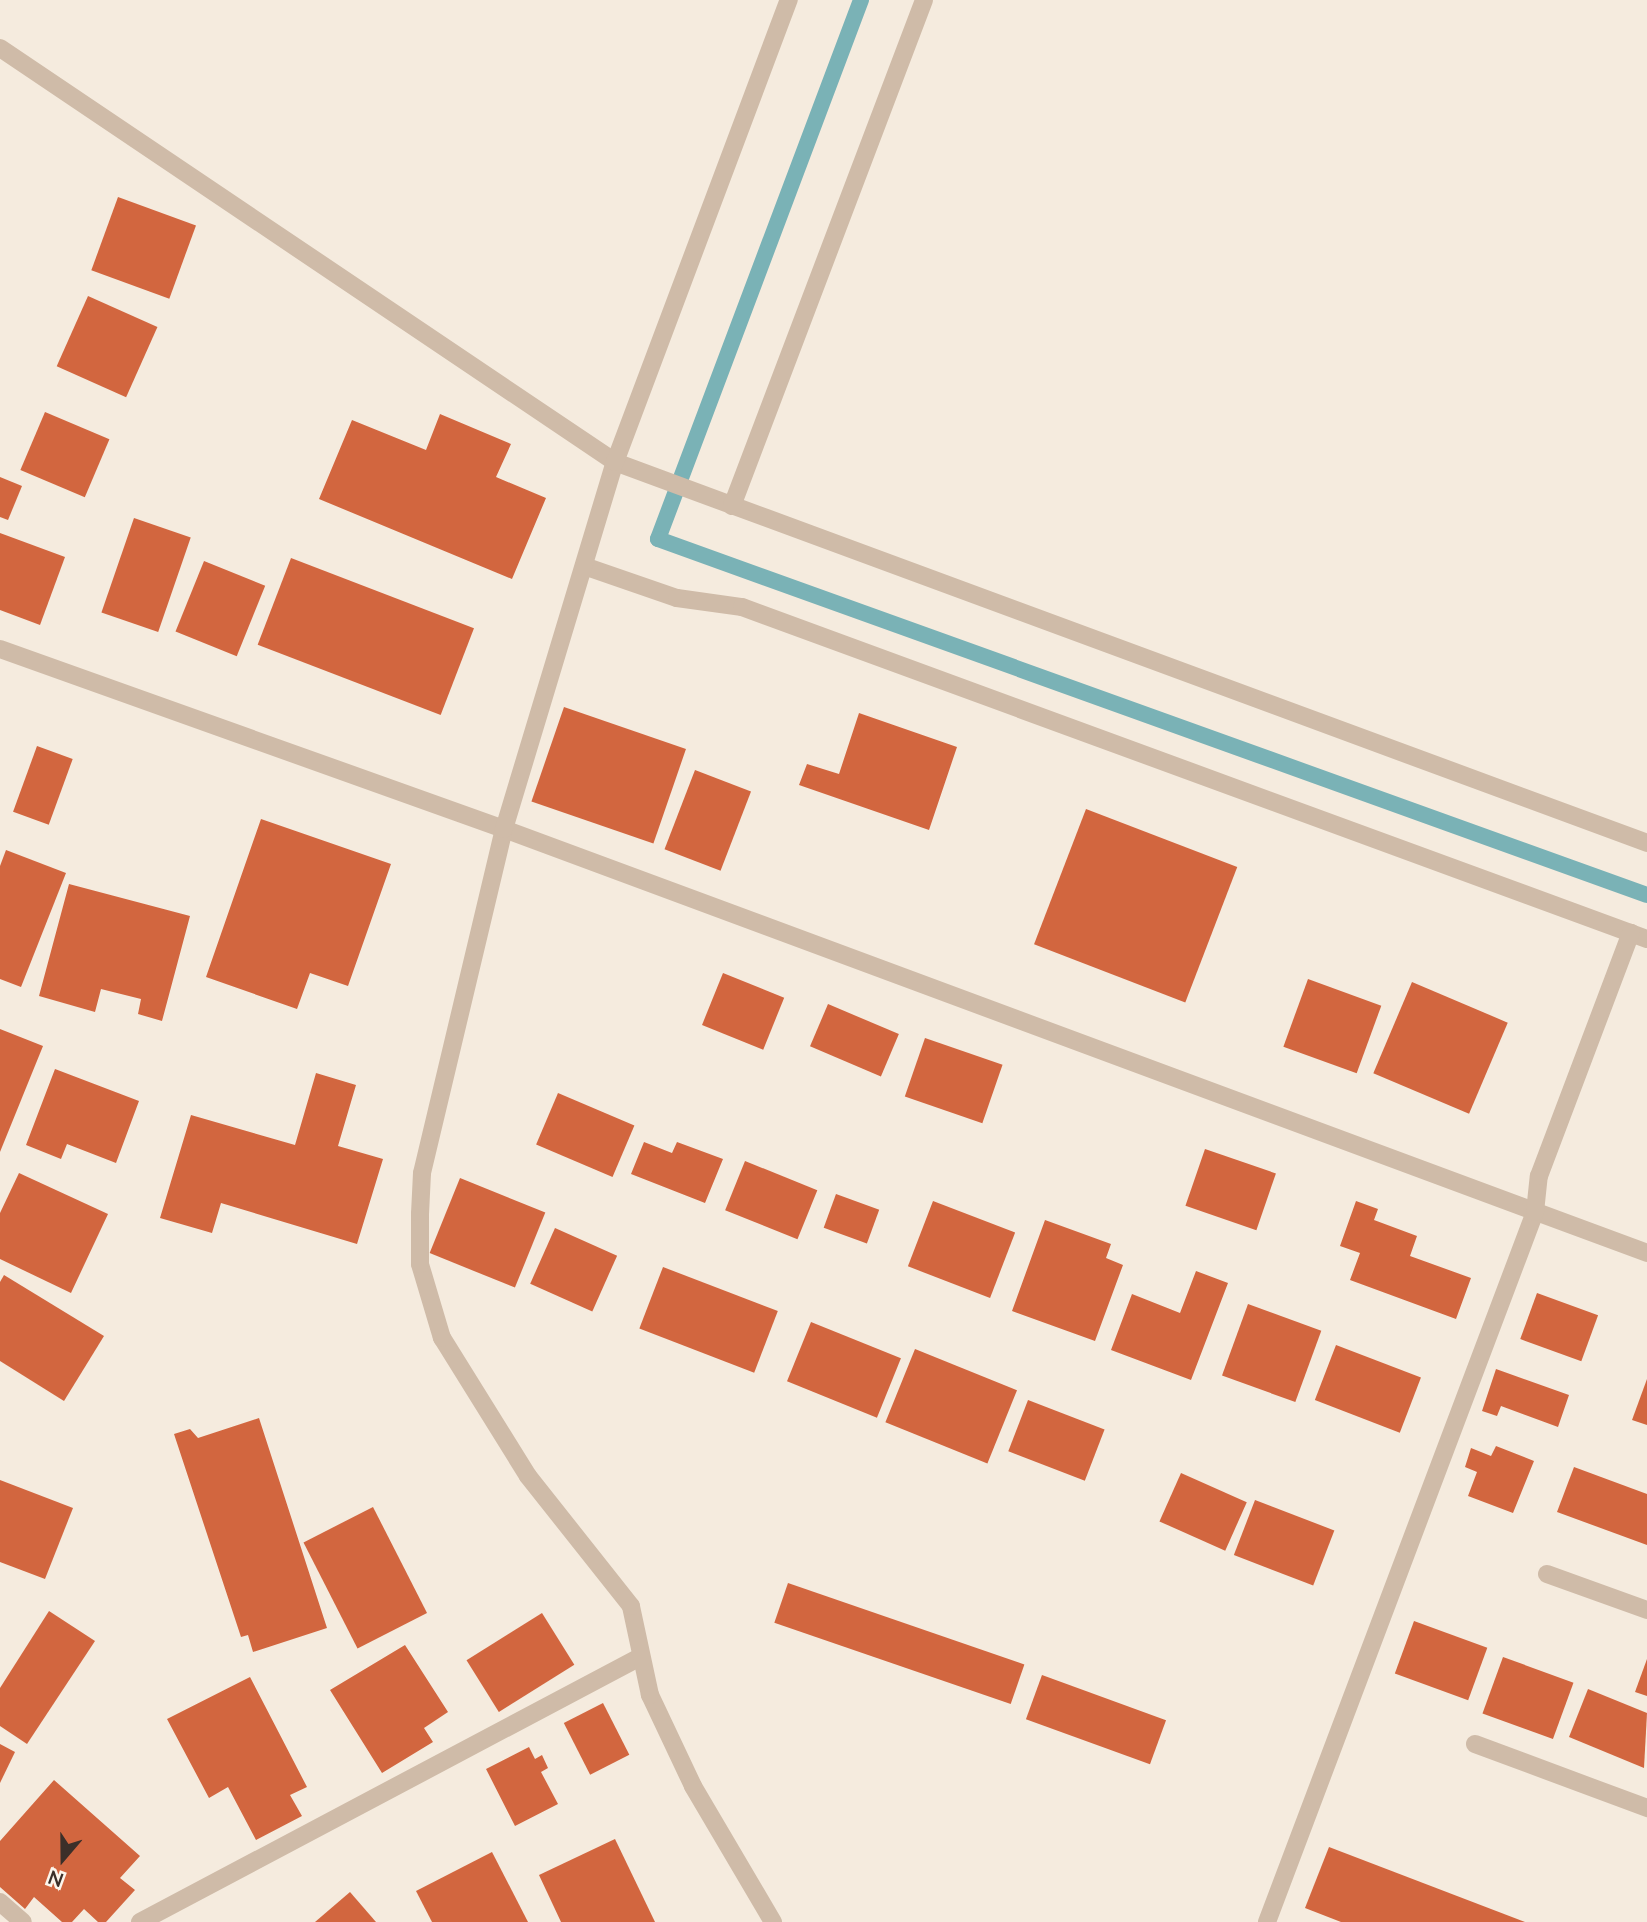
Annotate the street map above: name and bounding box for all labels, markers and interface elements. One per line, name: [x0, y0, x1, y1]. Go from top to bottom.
north arrow: [28, 1824, 98, 1894]
text: N: [45, 1866, 66, 1893]

